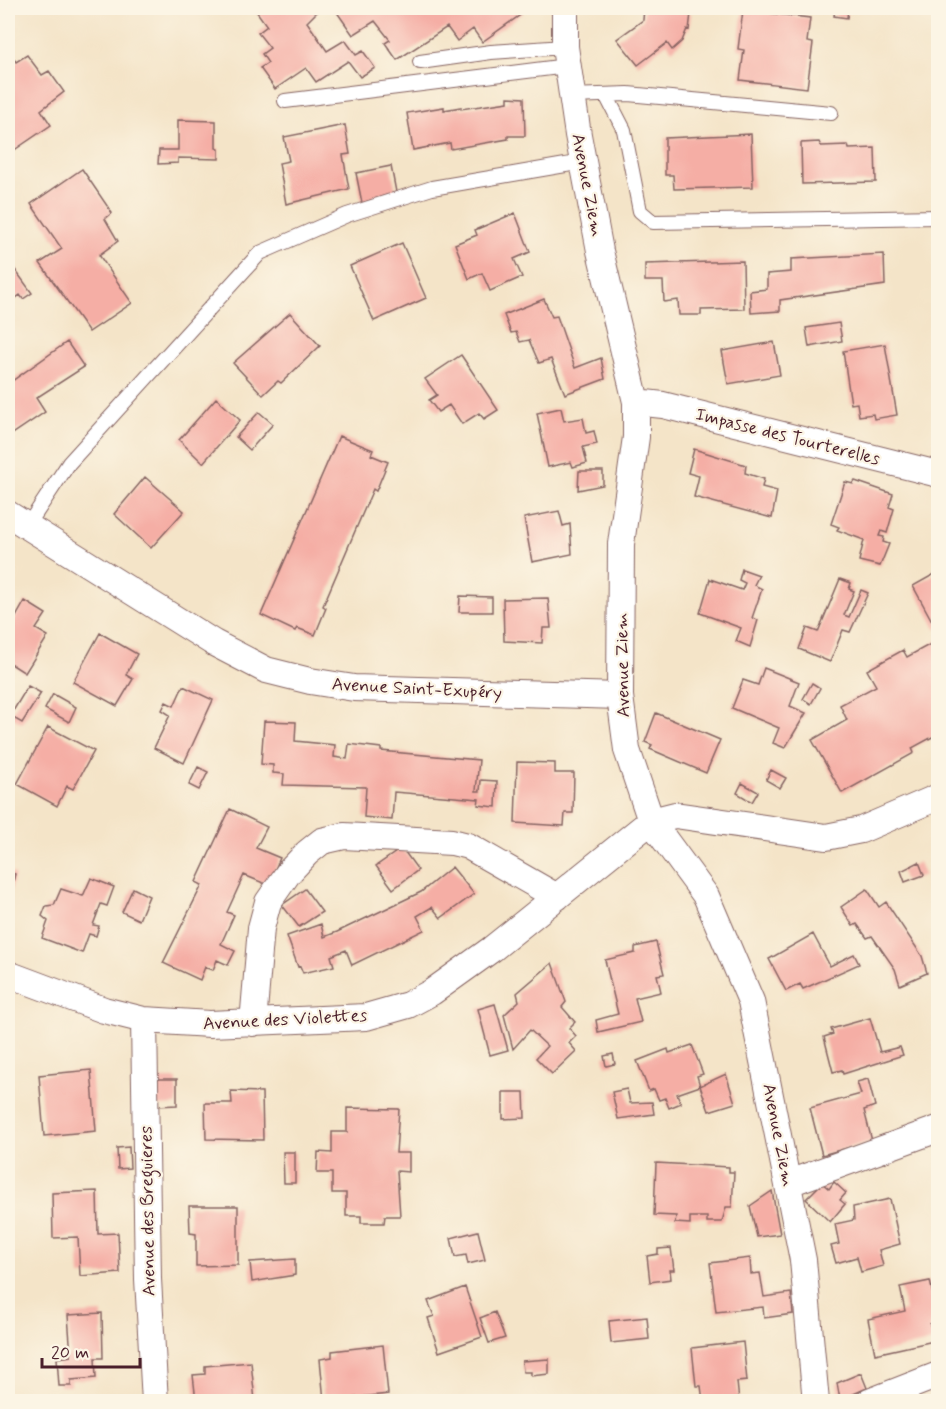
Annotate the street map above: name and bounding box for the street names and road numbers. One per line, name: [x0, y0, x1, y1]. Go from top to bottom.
street label: Avenue Ziem: [565, 132, 609, 239]
street label: Impasse des Tourterelles: [693, 402, 882, 472]
street label: Avenue Ziem: [610, 612, 636, 718]
street label: Avenue Saint-Exupéry: [331, 673, 503, 705]
street label: Avenue des Violettes: [202, 1004, 368, 1036]
street label: Avenue Ziem: [756, 1082, 800, 1189]
street label: Avenue des Breguieres: [135, 1126, 163, 1296]

